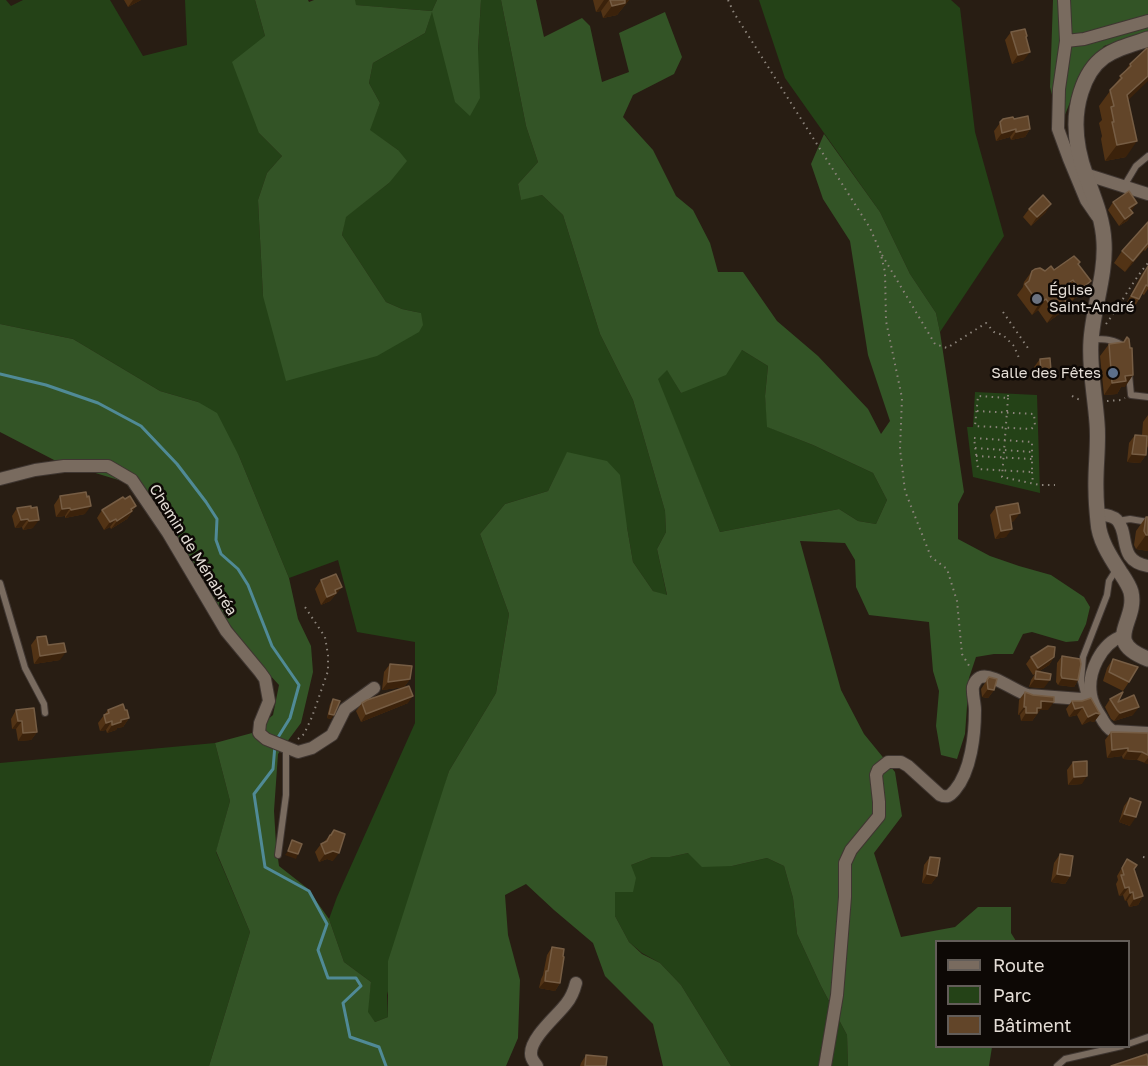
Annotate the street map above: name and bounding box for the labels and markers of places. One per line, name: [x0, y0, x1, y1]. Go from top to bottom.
place label: Église Saint-André: [1049, 281, 1134, 316]
marker: Église Saint-André: [1030, 292, 1044, 306]
place label: Salle des Fêtes: [991, 364, 1101, 382]
marker: Salle des Fêtes: [1106, 366, 1120, 380]

